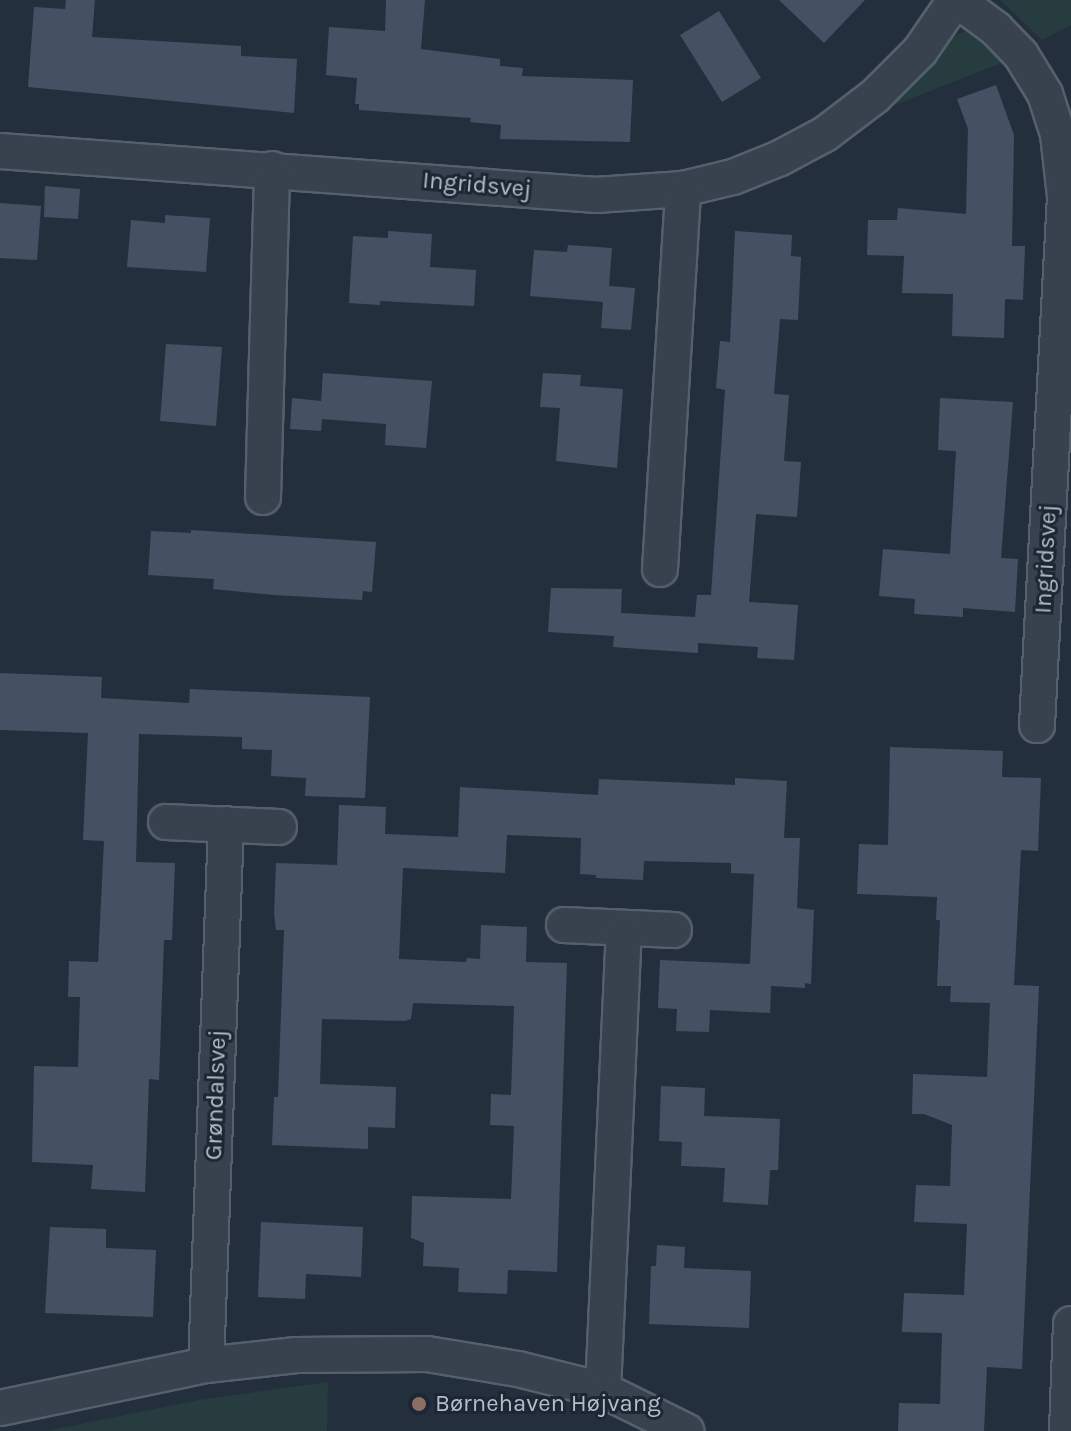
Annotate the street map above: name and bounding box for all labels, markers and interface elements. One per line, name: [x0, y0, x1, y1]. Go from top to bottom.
street label: Ingridsvej: [421, 166, 533, 204]
street label: Ingridsvej: [1029, 504, 1063, 614]
street label: Grøndalsvej: [199, 1029, 233, 1161]
place label: Børnehaven Højvang: [435, 1390, 661, 1418]
marker: Børnehaven Højvang: [410, 1395, 428, 1413]

